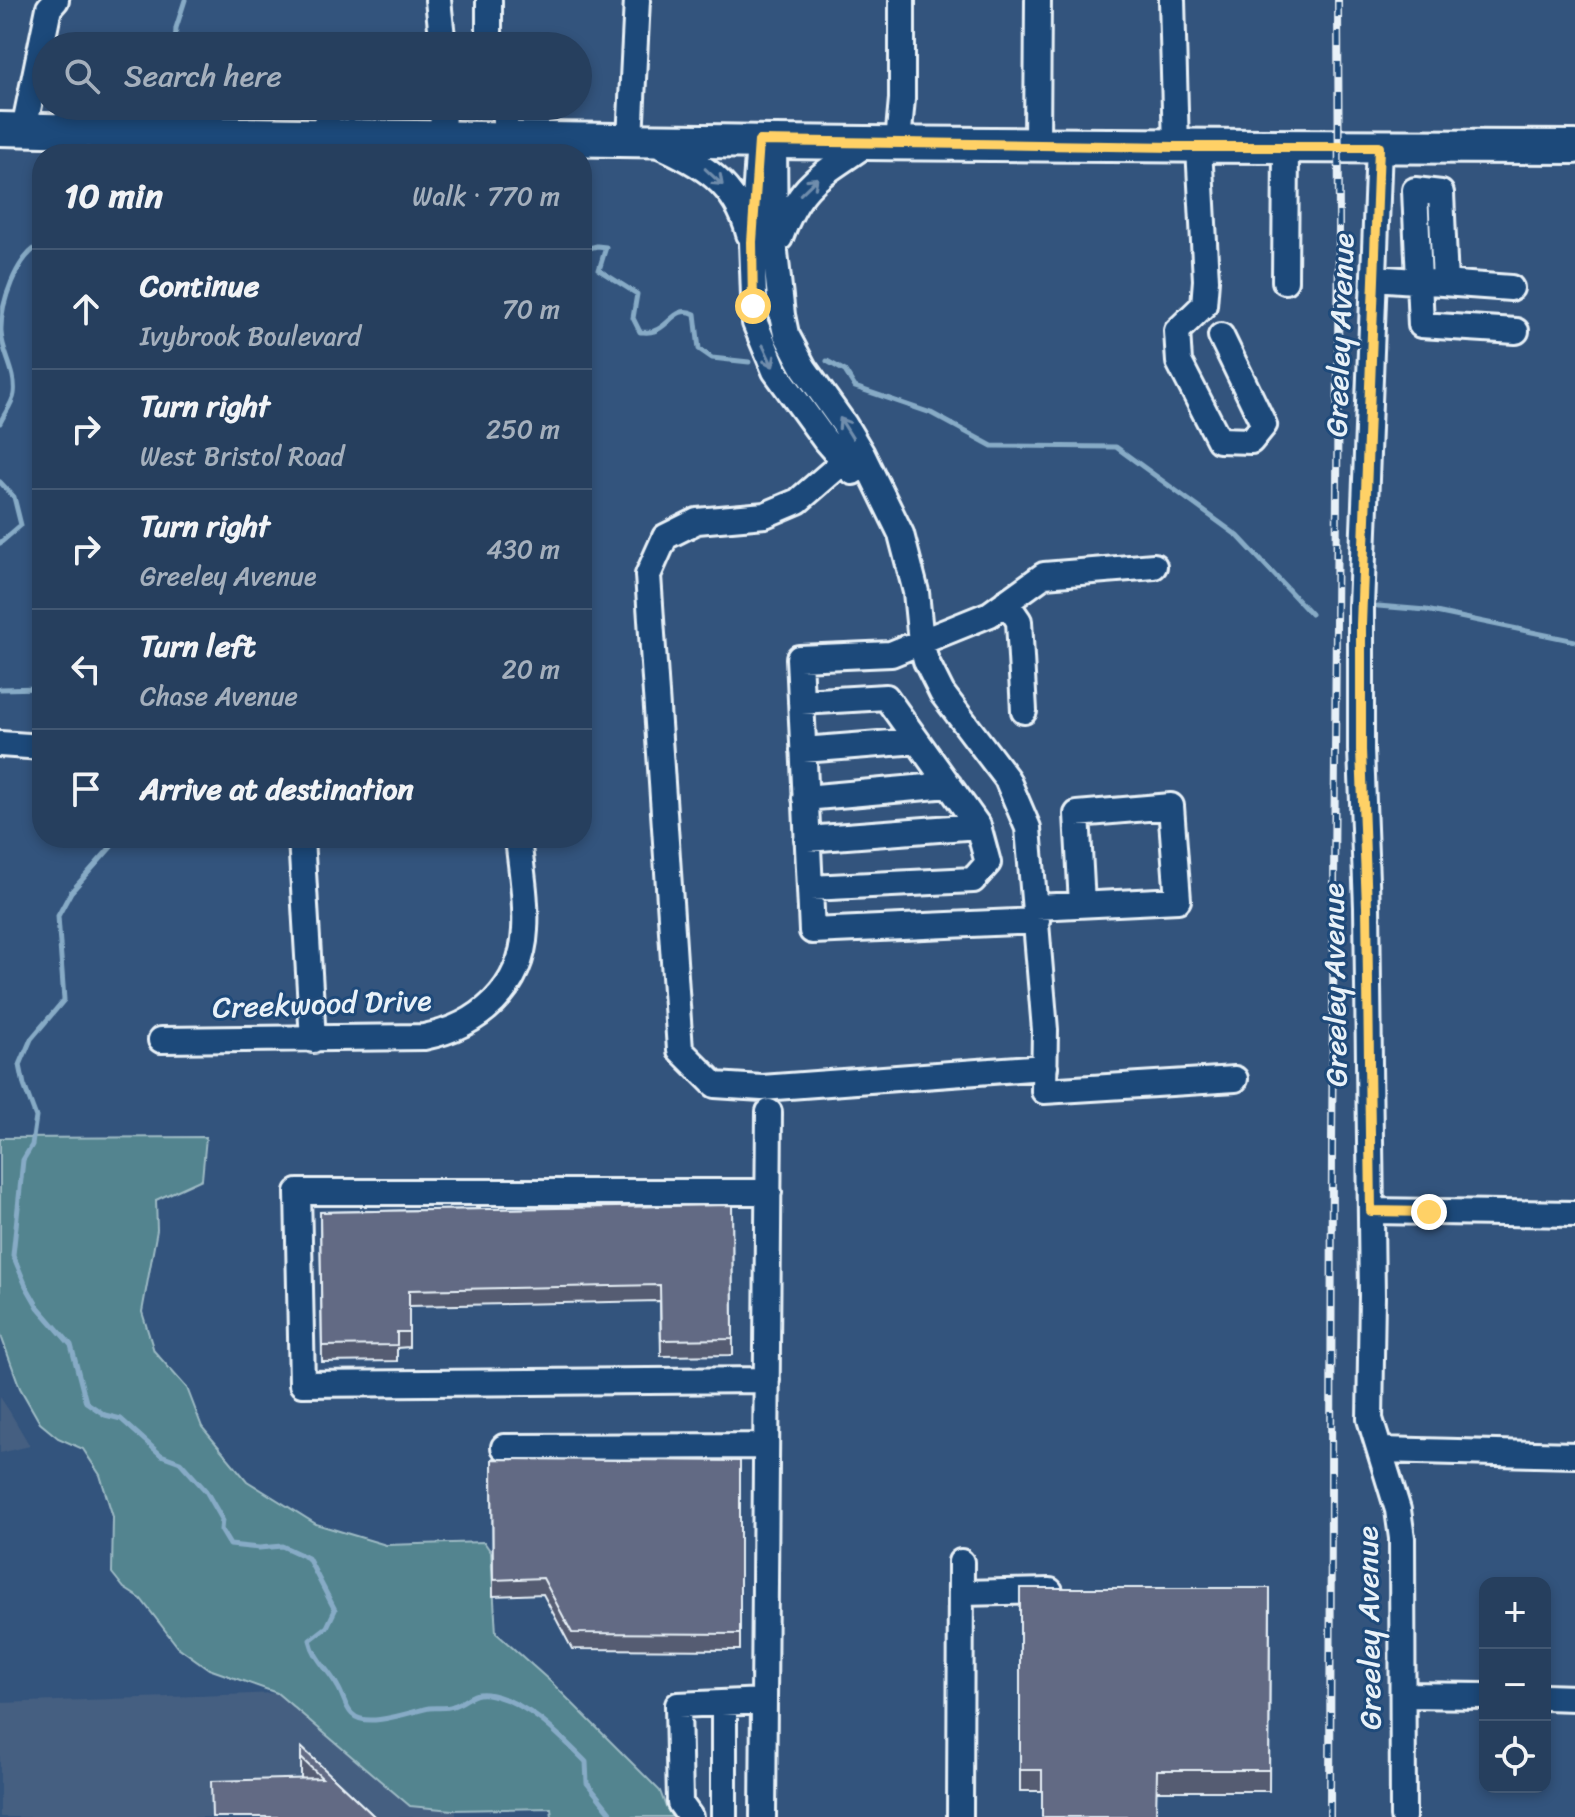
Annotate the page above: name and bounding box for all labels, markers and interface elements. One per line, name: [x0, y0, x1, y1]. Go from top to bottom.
search box: [32, 32, 592, 120]
text: Search here: [124, 49, 282, 103]
icon: search: [60, 54, 104, 98]
text: 10 min: [64, 166, 163, 226]
one-way arrow: [704, 167, 724, 186]
text: Walk · 770 m: [412, 173, 560, 219]
one-way arrow: [799, 177, 818, 196]
street label: Greeley Avenue: [1309, 232, 1371, 438]
text: Continue: [140, 259, 259, 313]
text: 70 m: [502, 286, 560, 332]
icon: ahead: [64, 287, 108, 331]
route start: [735, 288, 771, 324]
text: Ivybrook Boulevard: [140, 313, 361, 359]
one-way arrow: [761, 343, 776, 367]
text: Turn right: [140, 379, 270, 433]
text: 250 m: [486, 406, 560, 452]
icon: right: [64, 407, 108, 451]
one-way arrow: [838, 417, 854, 440]
text: West Bristol Road: [140, 433, 344, 479]
text: Turn right: [140, 499, 270, 553]
text: 430 m: [486, 526, 560, 572]
icon: right: [64, 527, 108, 571]
text: Greeley Avenue: [140, 553, 317, 599]
text: Turn left: [140, 619, 256, 673]
text: 20 m: [502, 646, 560, 692]
icon: left: [64, 647, 108, 691]
text: Chase Avenue: [140, 673, 298, 719]
text: Arrive at destination: [140, 762, 414, 816]
icon: arrive: [64, 767, 108, 811]
street label: Greeley Avenue: [1306, 883, 1364, 1087]
street label: Creekwood Drive: [212, 973, 432, 1035]
route end: [1411, 1194, 1447, 1230]
street label: Greeley Avenue: [1340, 1526, 1398, 1730]
map controls: [1479, 1577, 1551, 1793]
button: +: [1479, 1577, 1551, 1649]
button: −: [1479, 1649, 1551, 1721]
button: locate: [1479, 1721, 1551, 1793]

